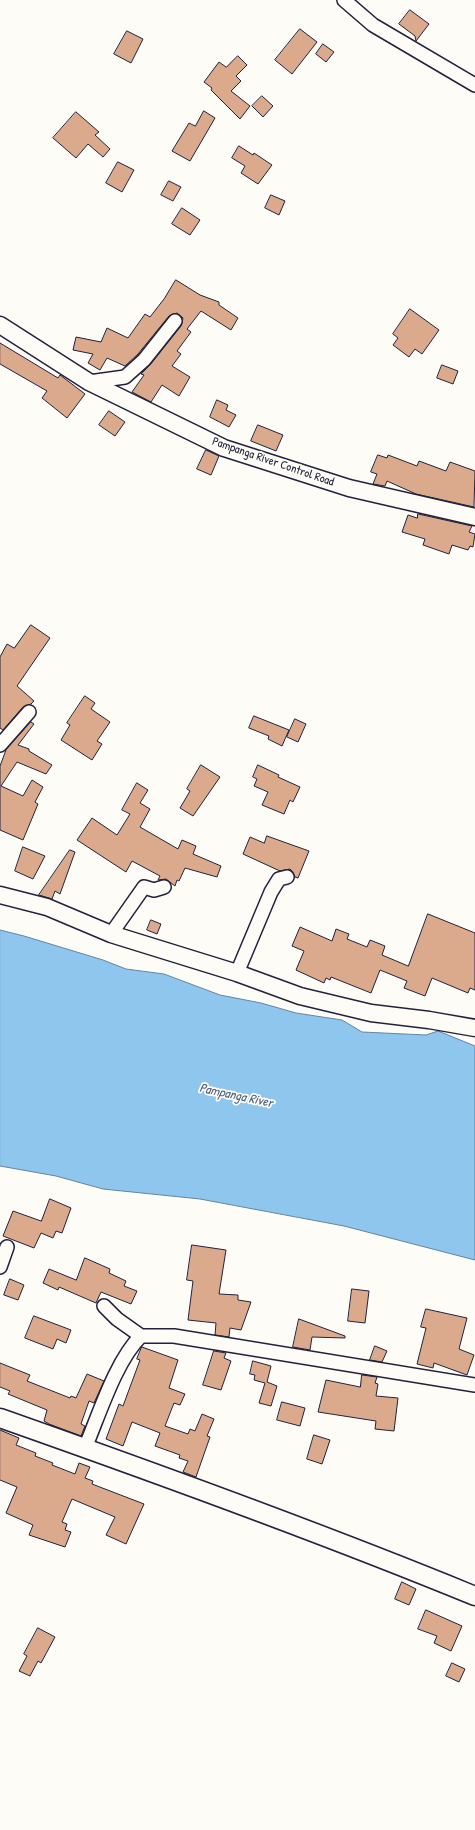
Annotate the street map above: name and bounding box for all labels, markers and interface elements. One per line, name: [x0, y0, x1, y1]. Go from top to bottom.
street label: Pampanga River Control Road: [210, 434, 336, 490]
water label: Pampanga River: [198, 1081, 274, 1111]

